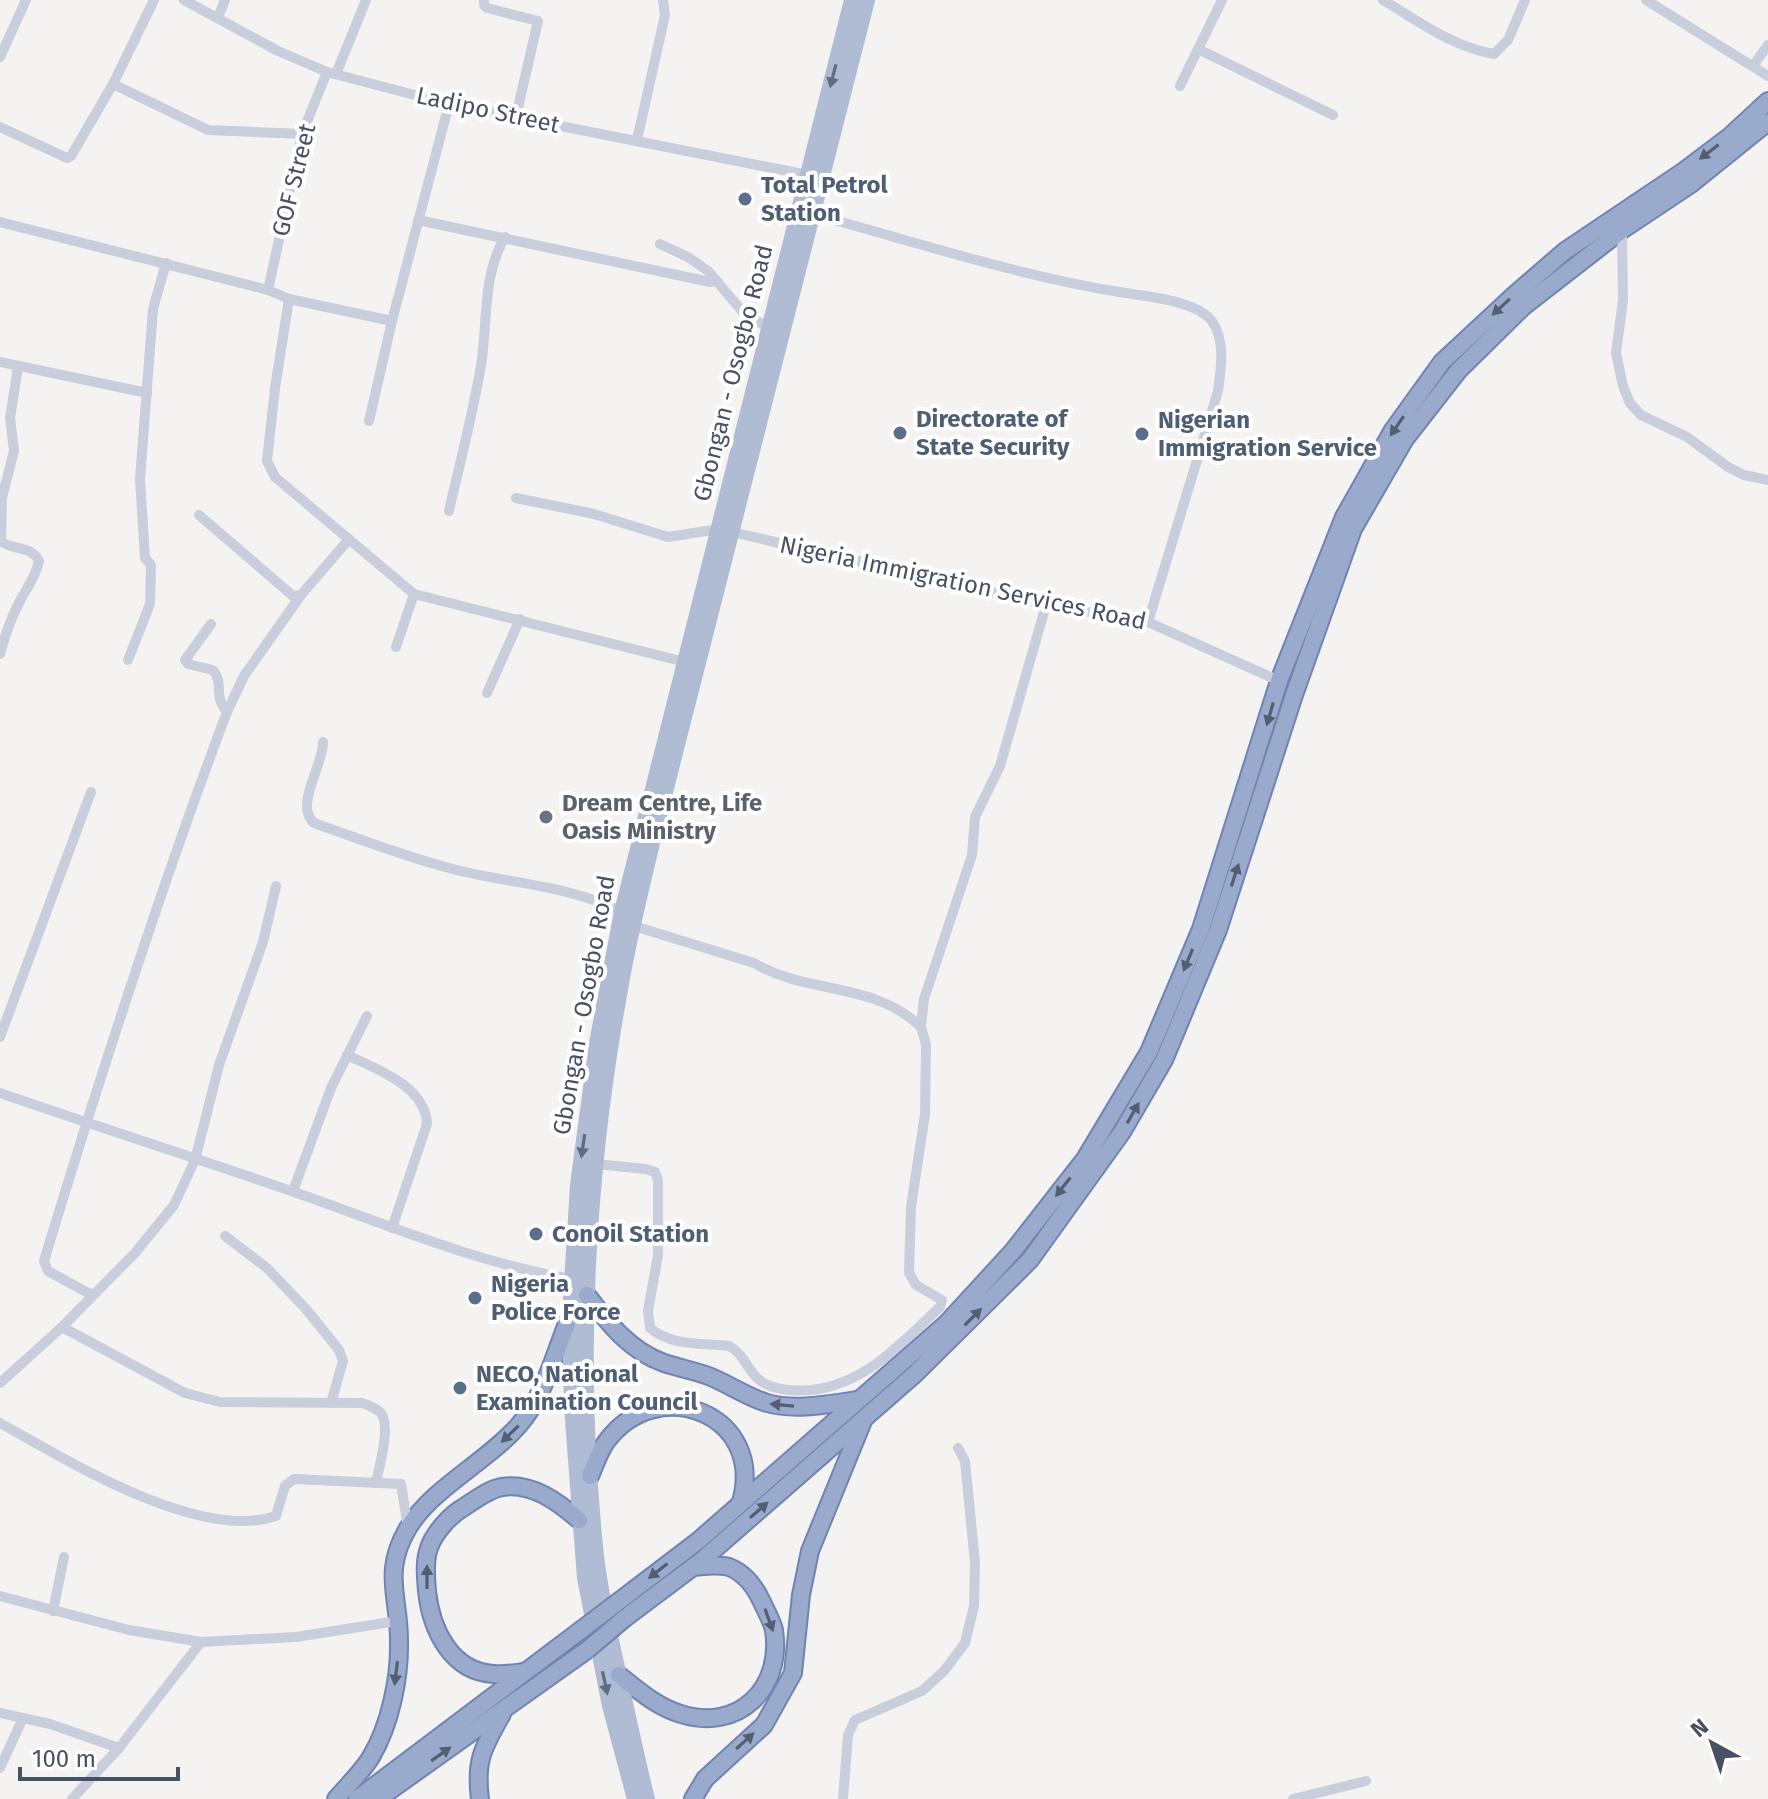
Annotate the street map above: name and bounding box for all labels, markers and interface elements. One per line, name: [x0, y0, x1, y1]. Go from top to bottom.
one-way arrow: [826, 63, 839, 88]
street label: Ladipo Street: [414, 81, 562, 139]
street label: GOF Street: [267, 120, 322, 239]
one-way arrow: [1699, 143, 1719, 159]
place label: Total Petrol Station: [761, 171, 888, 227]
marker: Total Petrol Station: [736, 190, 754, 208]
street label: Gbongan - Osogbo Road: [688, 242, 778, 504]
one-way arrow: [1492, 298, 1511, 316]
place label: Directorate of State Security: [916, 405, 1070, 461]
place label: Nigerian Immigration Service: [1158, 406, 1377, 462]
one-way arrow: [1389, 415, 1404, 436]
marker: Directorate of State Security: [891, 424, 909, 442]
marker: Nigerian Immigration Service: [1133, 425, 1151, 443]
street label: Nigeria Immigration Services Road: [777, 530, 1149, 636]
one-way arrow: [1263, 702, 1276, 726]
place label: Dream Centre, Life Oasis Ministry: [562, 789, 762, 845]
marker: Dream Centre, Life Oasis Ministry: [537, 808, 555, 826]
one-way arrow: [1230, 863, 1242, 887]
street label: Gbongan - Osogbo Road: [547, 873, 621, 1137]
one-way arrow: [1181, 948, 1194, 972]
one-way arrow: [1126, 1102, 1140, 1124]
one-way arrow: [576, 1134, 589, 1159]
one-way arrow: [1055, 1177, 1072, 1197]
place label: ConOil Station: [552, 1220, 709, 1248]
marker: ConOil Station: [527, 1225, 545, 1243]
place label: Nigeria Police Force: [491, 1270, 621, 1326]
marker: Nigeria Police Force: [466, 1289, 484, 1307]
one-way arrow: [963, 1308, 982, 1326]
place label: NECO, National Examination Council: [476, 1360, 699, 1416]
marker: NECO, National Examination Council: [451, 1379, 469, 1397]
one-way arrow: [769, 1398, 794, 1411]
one-way arrow: [501, 1424, 520, 1443]
one-way arrow: [749, 1502, 769, 1519]
one-way arrow: [648, 1562, 668, 1578]
one-way arrow: [421, 1564, 433, 1589]
one-way arrow: [763, 1608, 776, 1632]
one-way arrow: [389, 1661, 402, 1686]
one-way arrow: [600, 1671, 612, 1696]
north arrow: [1672, 1703, 1752, 1783]
text: N: [1685, 1713, 1714, 1743]
scale bar: [20, 1731, 178, 1781]
one-way arrow: [736, 1733, 755, 1751]
text: 100 m: [32, 1745, 96, 1773]
one-way arrow: [431, 1747, 452, 1762]

